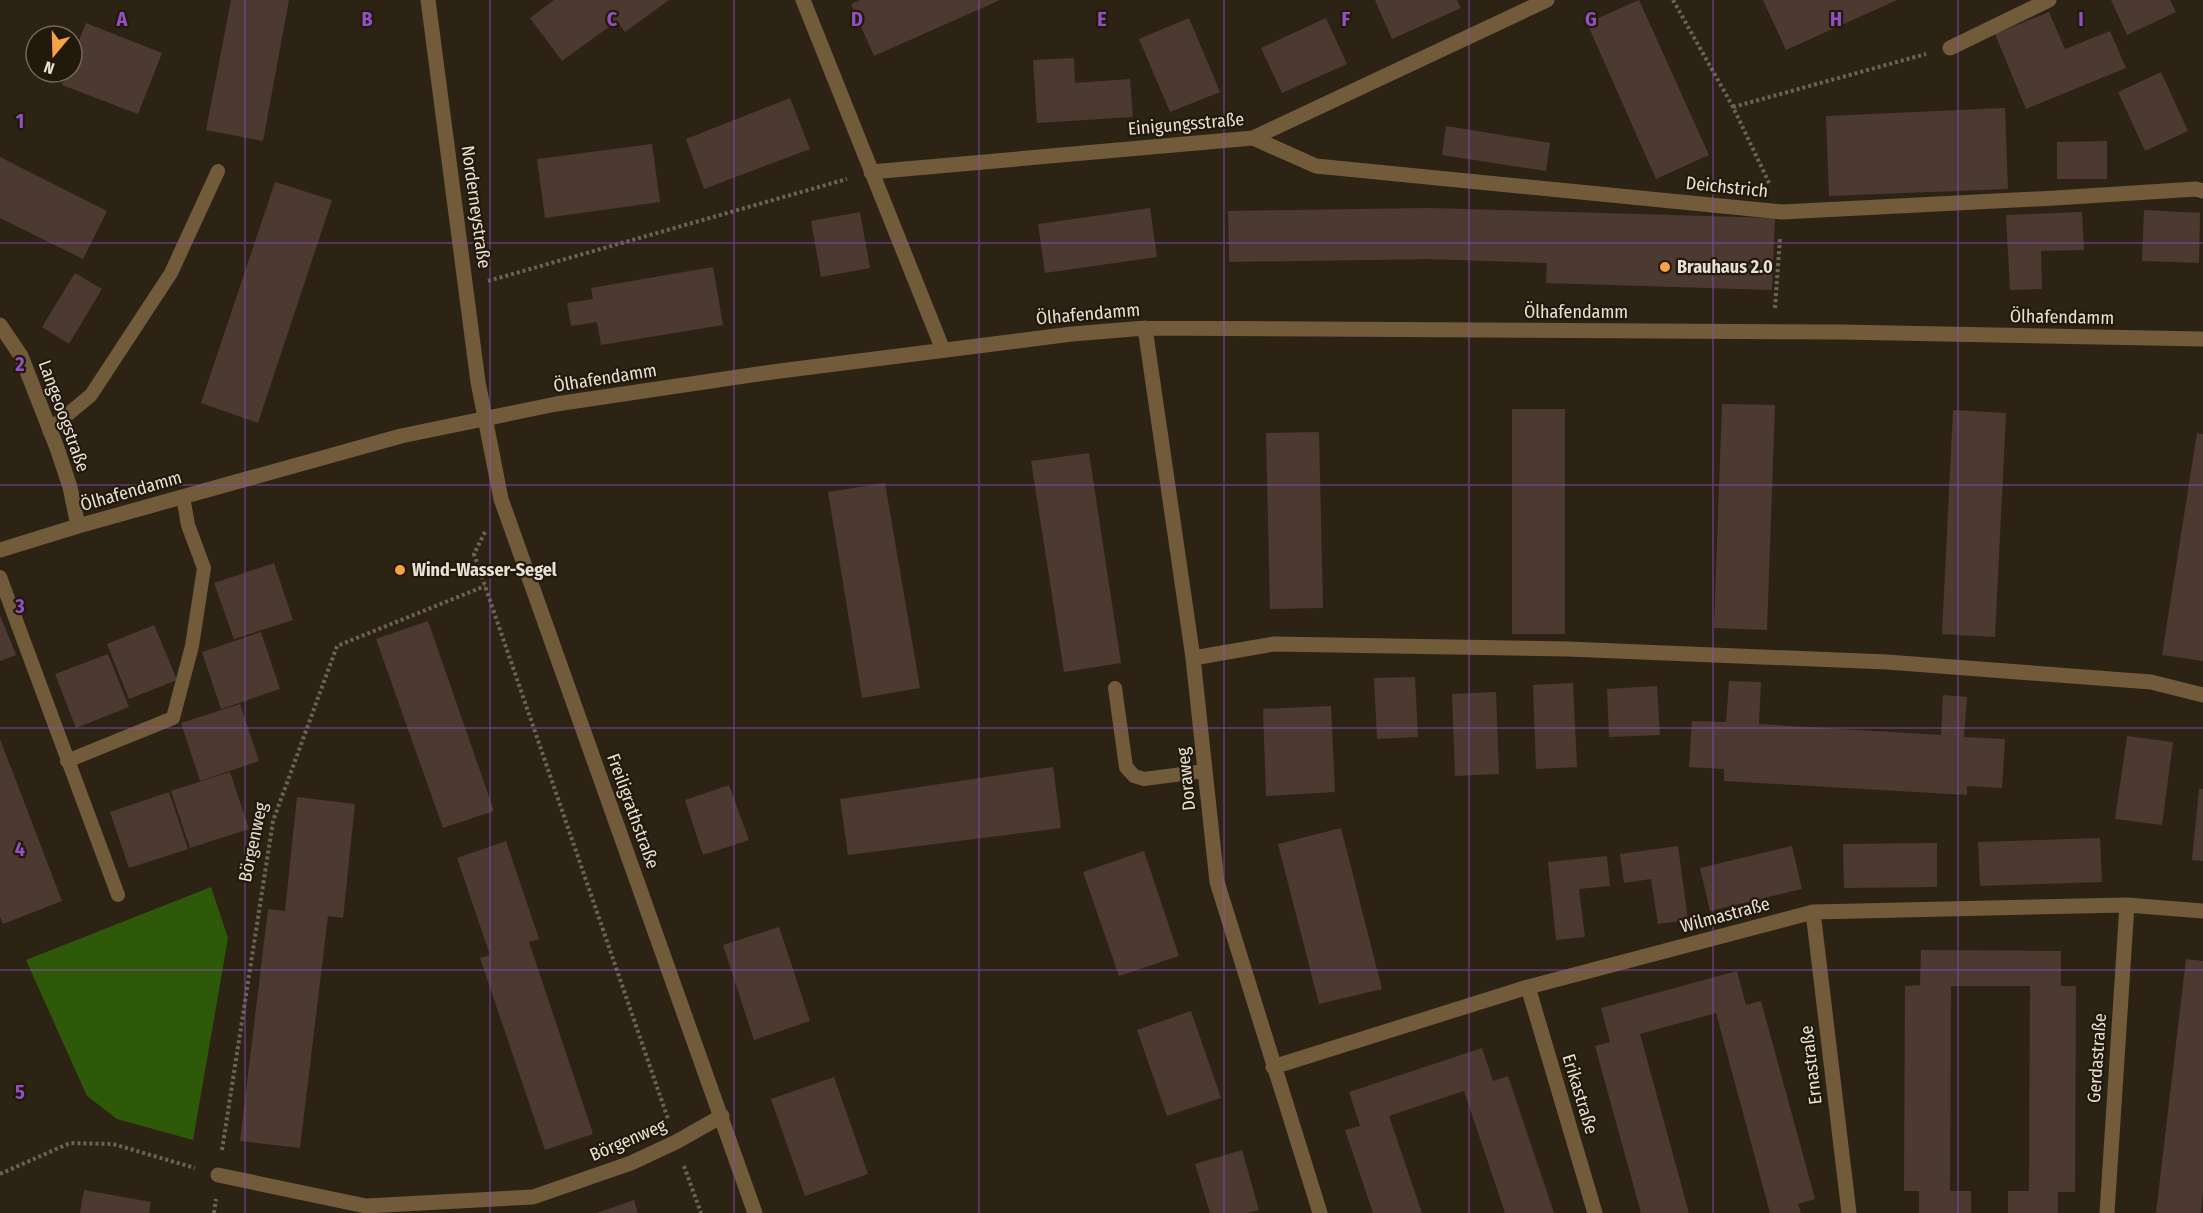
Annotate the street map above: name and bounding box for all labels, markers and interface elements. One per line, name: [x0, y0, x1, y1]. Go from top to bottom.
text: A: [116, 7, 129, 31]
text: B: [361, 7, 373, 31]
text: C: [607, 7, 618, 31]
text: D: [851, 7, 863, 31]
text: E: [1097, 7, 1107, 31]
text: F: [1342, 7, 1351, 31]
text: G: [1585, 7, 1597, 31]
text: H: [1830, 7, 1842, 31]
text: I: [2078, 7, 2084, 31]
north arrow: [24, 24, 84, 84]
text: N: [42, 57, 57, 78]
street label: Einigungsstraße: [1127, 108, 1245, 140]
text: 1: [16, 109, 24, 133]
street label: Norderneystraße: [456, 144, 496, 270]
street label: Deichstrich: [1685, 172, 1769, 202]
place label: Brauhaus 2.0: [1677, 256, 1773, 278]
marker: Brauhaus 2.0: [1658, 260, 1672, 274]
street label: Ölhafendamm: [1035, 298, 1141, 330]
street label: Ölhafendamm: [1524, 301, 1628, 323]
street label: Ölhafendamm: [2010, 305, 2114, 329]
text: 2: [14, 352, 25, 376]
street label: Langeoogstraße: [34, 357, 94, 475]
street label: Ölhafendamm: [552, 359, 658, 397]
street label: Ölhafendamm: [78, 466, 184, 516]
place label: Wind-Wasser-Segel: [412, 559, 557, 581]
marker: Wind-Wasser-Segel: [393, 563, 407, 577]
text: 3: [14, 594, 25, 618]
street label: Doraweg: [1172, 746, 1200, 812]
street label: Freiligrathstraße: [602, 750, 664, 872]
street label: Börgenweg: [234, 800, 272, 884]
text: 4: [15, 837, 25, 861]
street label: Wilmastraße: [1678, 892, 1772, 938]
street label: Gerdastraße: [2083, 1012, 2111, 1104]
street label: Ernastraße: [1795, 1024, 1827, 1106]
street label: Erikastraße: [1557, 1051, 1603, 1137]
text: 5: [15, 1080, 25, 1104]
street label: Börgenweg: [586, 1114, 670, 1166]

